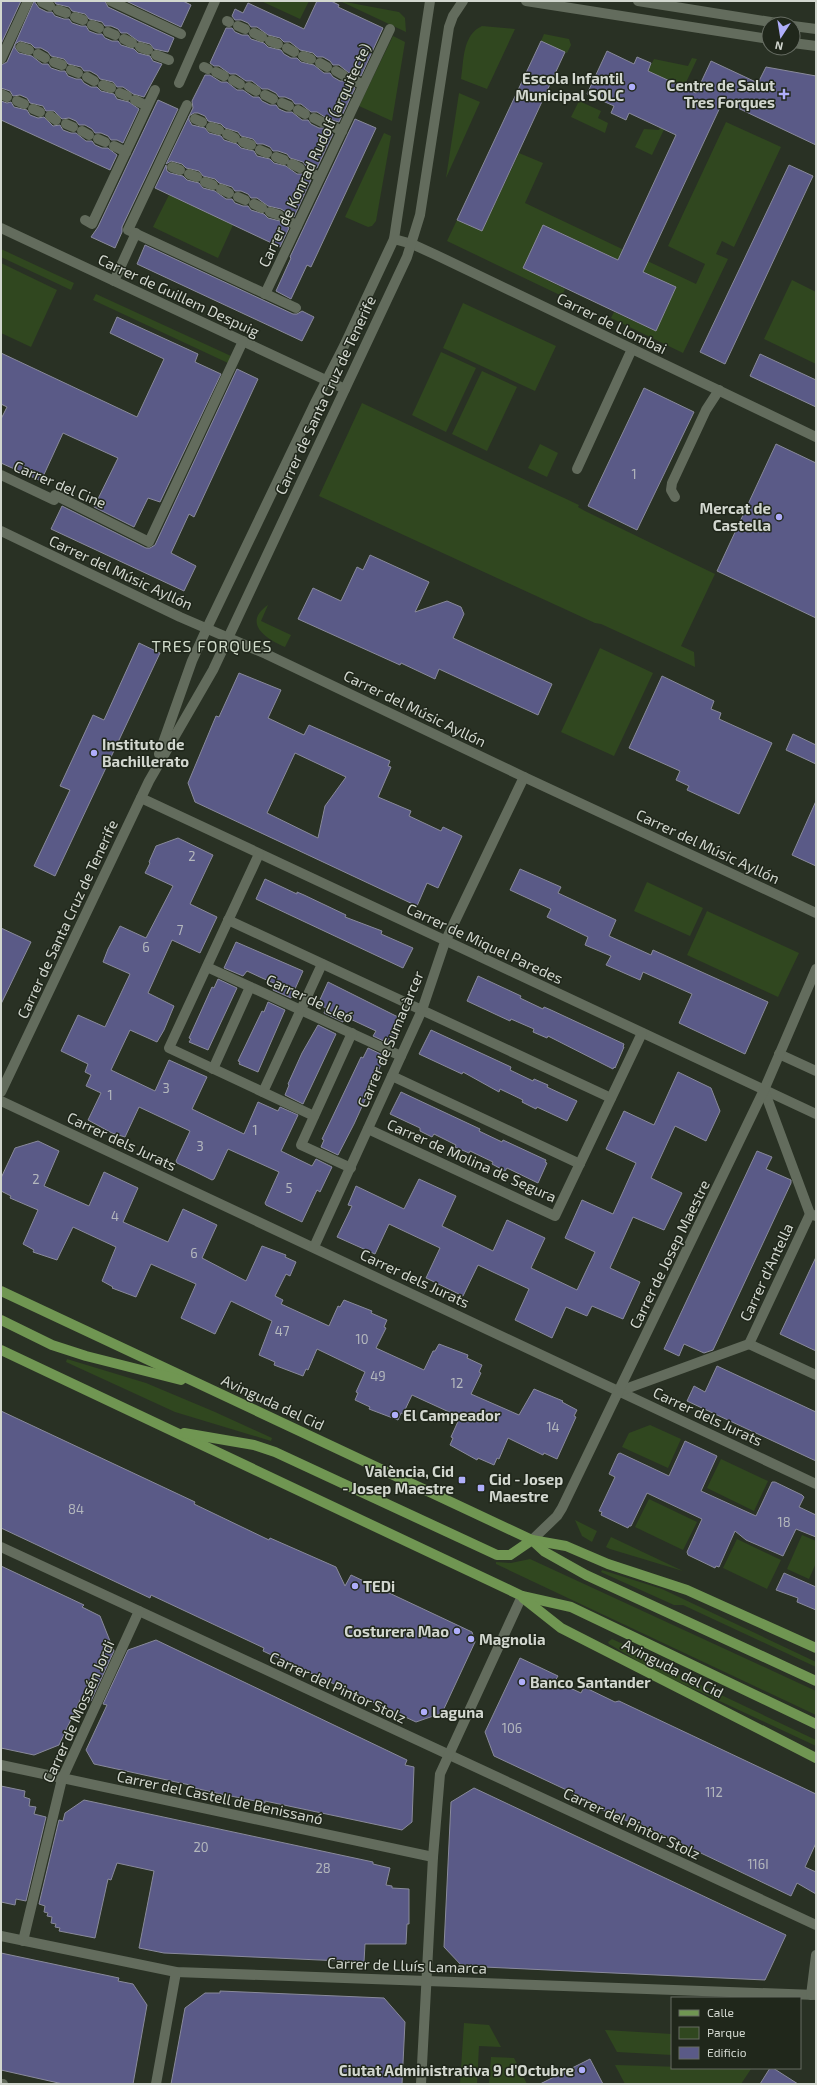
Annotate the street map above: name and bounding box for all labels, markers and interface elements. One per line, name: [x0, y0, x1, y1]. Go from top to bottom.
north arrow: [761, 16, 801, 56]
text: N: [774, 39, 784, 53]
street label: Carrer de Konrad Rudolf (arquitecte): [254, 40, 374, 270]
place label: Escola Infantil Municipal SOLC: [515, 69, 624, 104]
place label: Centre de Salut Tres Forques: [667, 76, 775, 111]
marker: Escola Infantil Municipal SOLC: [627, 82, 637, 92]
marker: Centre de Salut Tres Forques: [778, 88, 790, 100]
street label: Carrer de Guillem Despuig: [96, 250, 263, 341]
street label: Carrer de Llombai: [554, 289, 670, 357]
street label: Carrer de Santa Cruz de Tenerife: [271, 293, 379, 497]
street label: Carrer del Cine: [11, 456, 109, 512]
house number: 1: [631, 466, 637, 482]
place label: Mercat de Castella: [700, 499, 771, 534]
marker: Mercat de Castella: [774, 512, 784, 522]
street label: Carrer del Músic Ayllón: [46, 531, 196, 613]
district label: TRES FORQUES: [151, 636, 273, 656]
street label: Carrer del Músic Ayllón: [341, 666, 489, 750]
place label: Instituto de Bachillerato: [102, 735, 189, 770]
marker: Instituto de Bachillerato: [89, 748, 99, 758]
street label: Carrer del Músic Ayllón: [633, 805, 783, 887]
street label: Carrer de Santa Cruz de Tenerife: [13, 817, 121, 1021]
house number: 2: [188, 848, 196, 864]
street label: Carrer de Miquel Paredes: [404, 899, 566, 987]
house number: 7: [177, 922, 184, 938]
house number: 6: [142, 939, 150, 955]
street label: Carrer de Sumacàrcer: [353, 968, 427, 1110]
street label: Carrer de Lleó: [263, 970, 357, 1026]
house number: 3: [162, 1080, 170, 1096]
house number: 1: [107, 1087, 113, 1103]
street label: Carrer dels Jurats: [64, 1108, 180, 1174]
street label: Carrer de Molina de Segura: [385, 1114, 559, 1206]
house number: 1: [252, 1122, 258, 1138]
house number: 3: [196, 1138, 204, 1154]
house number: 2: [32, 1171, 40, 1187]
street label: Carrer de Josep Maestre: [625, 1177, 713, 1331]
house number: 5: [286, 1180, 293, 1196]
house number: 4: [111, 1208, 119, 1224]
street label: Carrer d'Antella: [735, 1220, 797, 1324]
house number: 6: [190, 1245, 198, 1261]
street label: Carrer dels Jurats: [357, 1245, 473, 1311]
house number: 47: [275, 1323, 290, 1339]
house number: 10: [355, 1331, 369, 1347]
house number: 49: [370, 1368, 386, 1384]
street label: Avinguda del Cid: [219, 1370, 327, 1434]
house number: 12: [451, 1375, 463, 1391]
street label: Carrer dels Jurats: [650, 1383, 766, 1449]
place label: El Campeador: [403, 1406, 501, 1424]
marker: El Campeador: [390, 1410, 400, 1420]
house number: 14: [546, 1419, 560, 1435]
place label: València, Cid - Josep Maestre: [342, 1462, 454, 1497]
place label: Cid - Josep Maestre: [489, 1470, 563, 1505]
marker: València, Cid - Josep Maestre: [457, 1475, 467, 1485]
marker: Cid - Josep Maestre: [476, 1483, 486, 1493]
house number: 84: [68, 1501, 84, 1517]
house number: 18: [777, 1514, 791, 1530]
place label: TEDi: [363, 1577, 395, 1595]
marker: TEDi: [350, 1581, 360, 1591]
place label: Costurera Mao: [344, 1622, 449, 1640]
marker: Costurera Mao: [452, 1626, 462, 1636]
place label: Magnolia: [479, 1630, 545, 1648]
marker: Magnolia: [466, 1634, 476, 1644]
street label: Avinguda del Cid: [619, 1635, 727, 1701]
street label: Carrer de Mossén Jordi: [38, 1637, 118, 1785]
street label: Carrer del Pintor Stolz: [267, 1647, 409, 1727]
place label: Banco Santander: [530, 1673, 651, 1691]
marker: Banco Santander: [517, 1677, 527, 1687]
place label: Laguna: [432, 1703, 484, 1721]
marker: Laguna: [419, 1707, 429, 1717]
house number: 106: [502, 1720, 522, 1736]
street label: Carrer del Castell de Benissanó: [115, 1766, 325, 1828]
street label: Carrer del Pintor Stolz: [561, 1783, 703, 1863]
house number: 112: [705, 1784, 723, 1800]
house number: 20: [193, 1839, 209, 1855]
house number: 116I: [747, 1856, 769, 1872]
house number: 28: [315, 1860, 331, 1876]
street label: Carrer de Lluís Lamarca: [327, 1953, 487, 1977]
legend: [671, 1997, 801, 2069]
text: Calle: [707, 2005, 734, 2019]
text: Parque: [707, 2025, 745, 2039]
text: Edificio: [707, 2045, 747, 2059]
place label: Ciutat Administrativa 9 d'Octubre: [339, 2061, 574, 2079]
marker: Ciutat Administrativa 9 d'Octubre: [577, 2065, 587, 2075]

